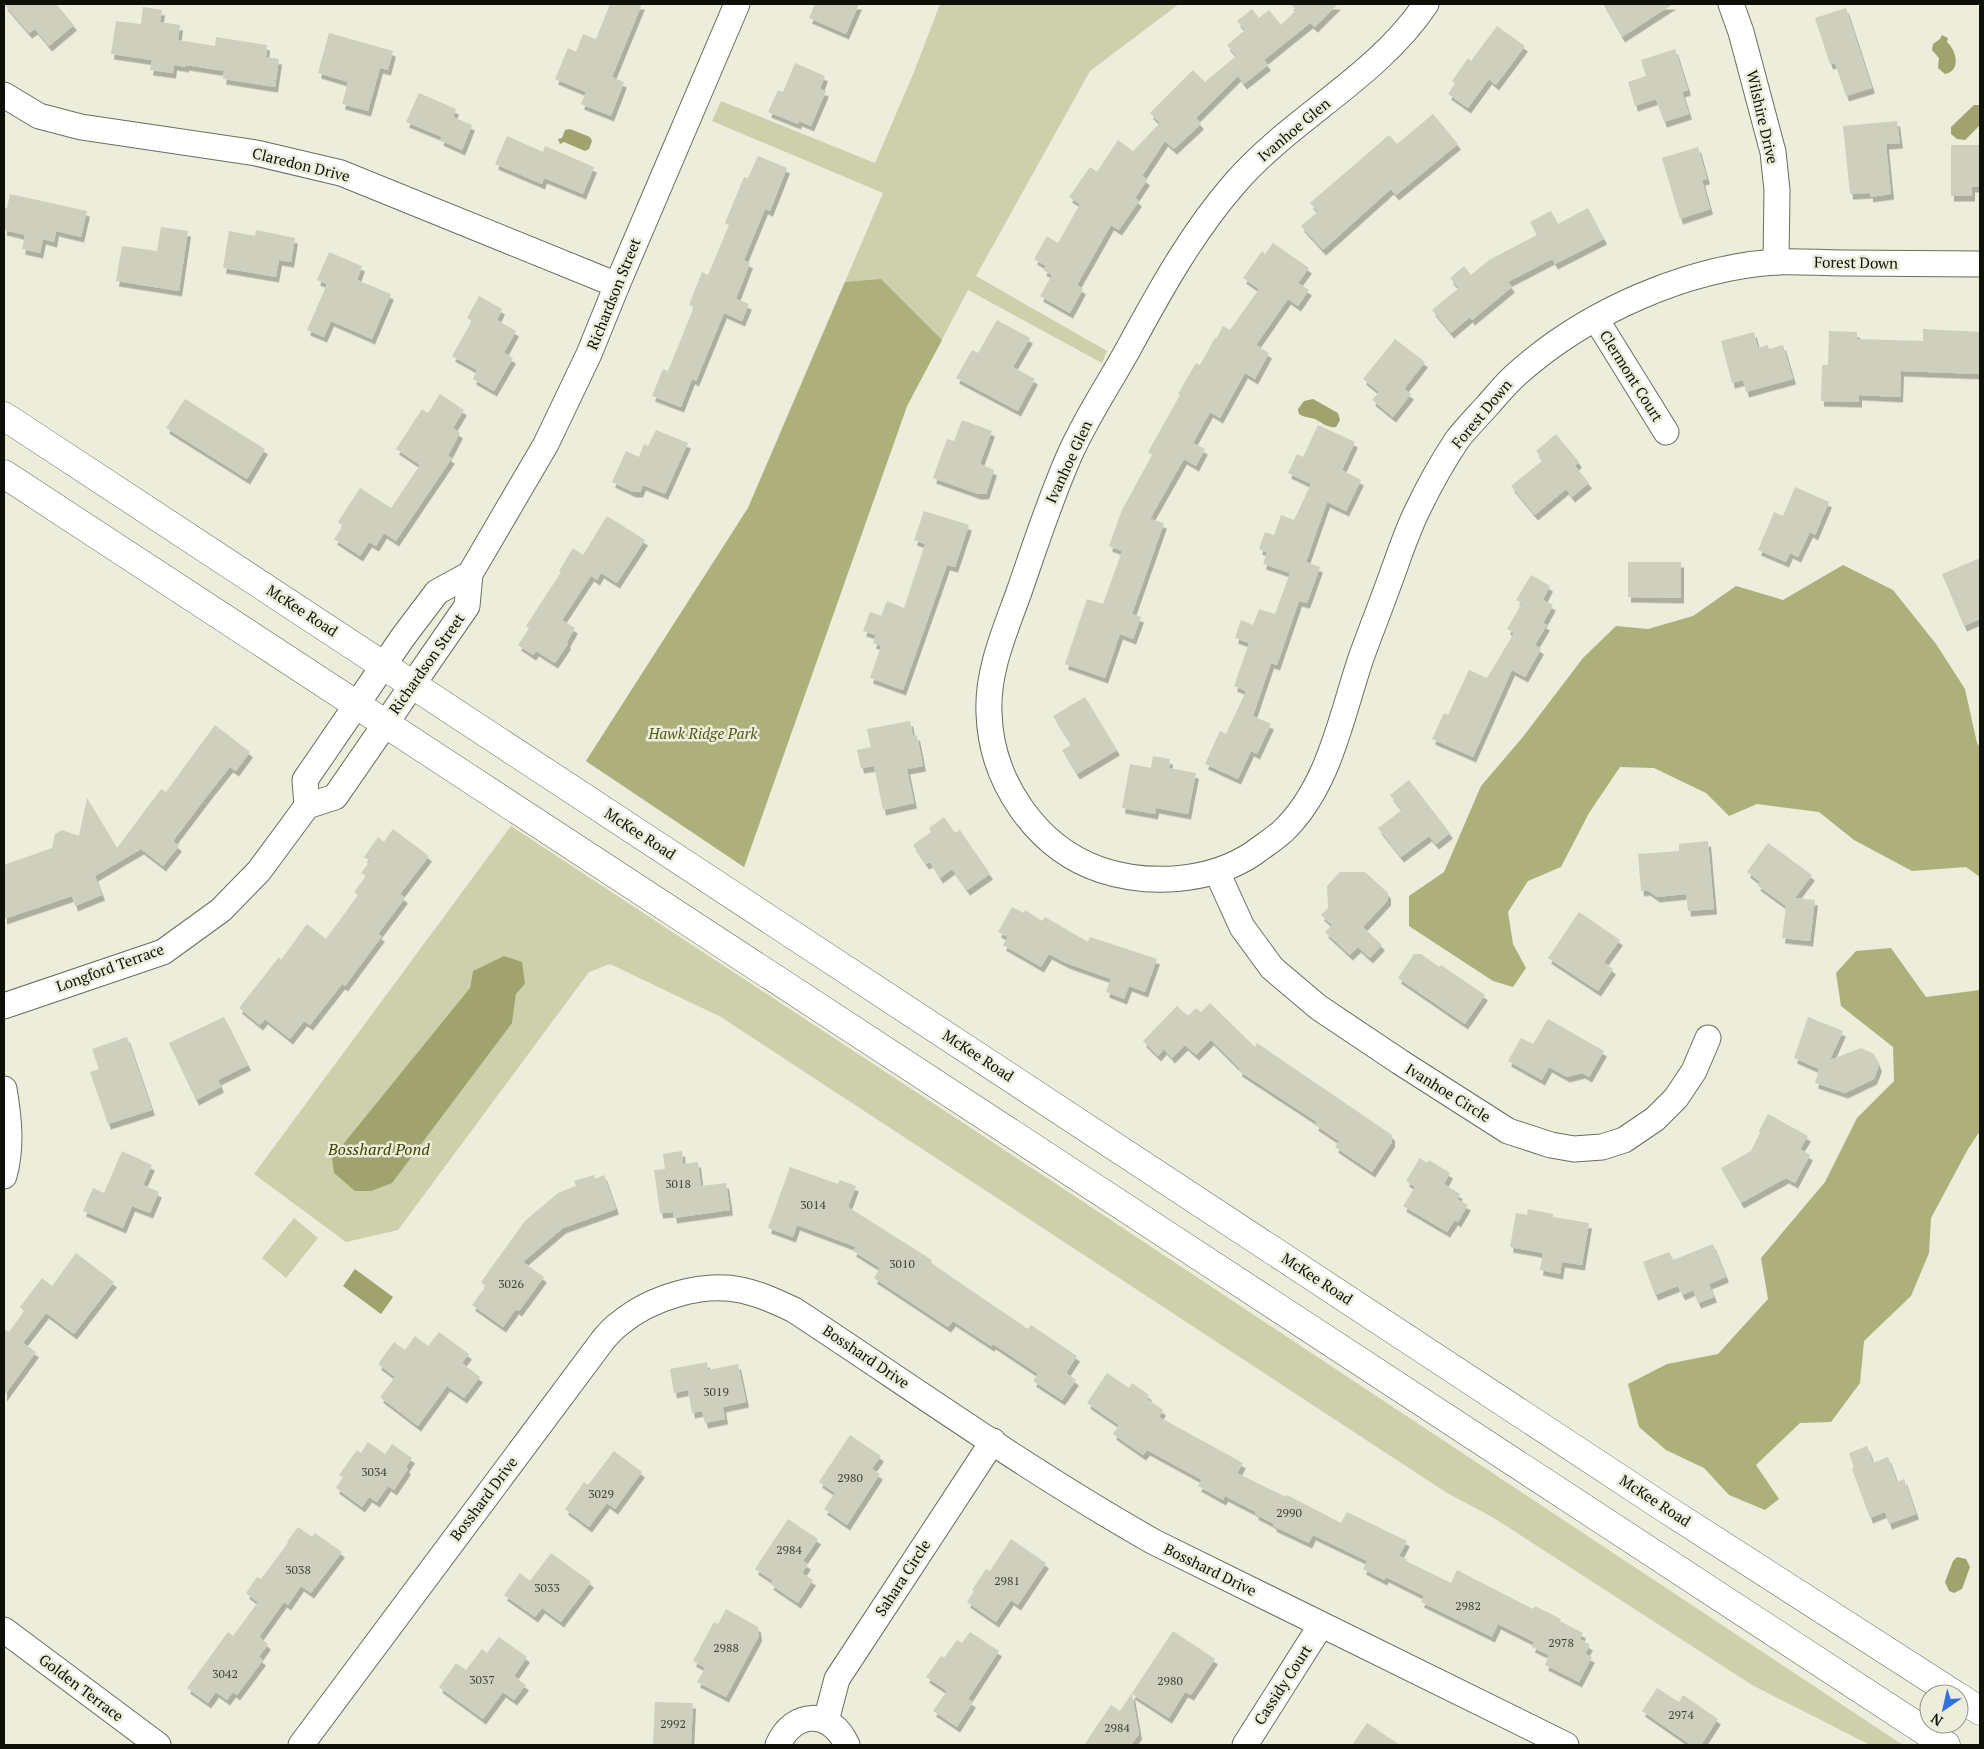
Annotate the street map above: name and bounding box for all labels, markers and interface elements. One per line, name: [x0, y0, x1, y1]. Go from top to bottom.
street label: Wilshire Drive: [1742, 68, 1783, 166]
street label: Ivanhoe Glen: [1253, 93, 1334, 165]
street label: Claredon Drive: [250, 142, 352, 186]
street label: Richardson Street: [582, 234, 645, 352]
street label: Forest Down: [1814, 251, 1898, 273]
street label: Clermont Court: [1596, 326, 1668, 425]
street label: Forest Down: [1447, 375, 1516, 452]
street label: Ivanhoe Glen: [1040, 417, 1096, 506]
street label: McKee Road: [263, 580, 342, 641]
street label: Richardson Street: [384, 609, 469, 718]
park label: Hawk Ridge Park: [648, 723, 758, 743]
street label: McKee Road: [601, 803, 680, 864]
street label: Longford Terrace: [53, 938, 166, 996]
street label: McKee Road: [939, 1025, 1018, 1086]
street label: Ivanhoe Circle: [1402, 1058, 1495, 1126]
water label: Bosshard Pond: [327, 1138, 430, 1160]
house number: 3018: [665, 1176, 691, 1191]
house number: 3014: [800, 1197, 826, 1212]
street label: McKee Road: [1278, 1248, 1357, 1309]
house number: 3010: [889, 1256, 915, 1271]
house number: 3026: [498, 1276, 524, 1291]
street label: Bosshard Drive: [819, 1320, 914, 1393]
house number: 3019: [703, 1384, 729, 1399]
street label: Bosshard Drive: [445, 1452, 521, 1545]
house number: 3034: [361, 1464, 387, 1479]
house number: 2980: [837, 1470, 863, 1485]
street label: McKee Road: [1616, 1470, 1695, 1531]
house number: 3029: [588, 1486, 614, 1501]
house number: 2990: [1276, 1505, 1302, 1520]
street label: Sahara Circle: [870, 1535, 935, 1620]
street label: Bosshard Drive: [1161, 1538, 1260, 1600]
house number: 2984: [776, 1542, 802, 1557]
house number: 3038: [285, 1562, 311, 1577]
house number: 2981: [994, 1573, 1020, 1588]
house number: 3033: [534, 1580, 560, 1595]
house number: 2982: [1455, 1598, 1481, 1613]
house number: 2978: [1548, 1635, 1574, 1650]
house number: 2988: [713, 1640, 739, 1655]
street label: Cassidy Court: [1249, 1640, 1316, 1728]
street label: Golden Terrace: [35, 1649, 128, 1726]
house number: 3042: [212, 1666, 238, 1681]
house number: 3037: [469, 1672, 495, 1687]
house number: 2980: [1157, 1673, 1183, 1688]
north arrow: [1919, 1684, 1969, 1734]
house number: 2974: [1668, 1707, 1694, 1722]
text: N: [1926, 1709, 1946, 1731]
house number: 2992: [660, 1716, 686, 1731]
house number: 2984: [1104, 1720, 1130, 1735]

